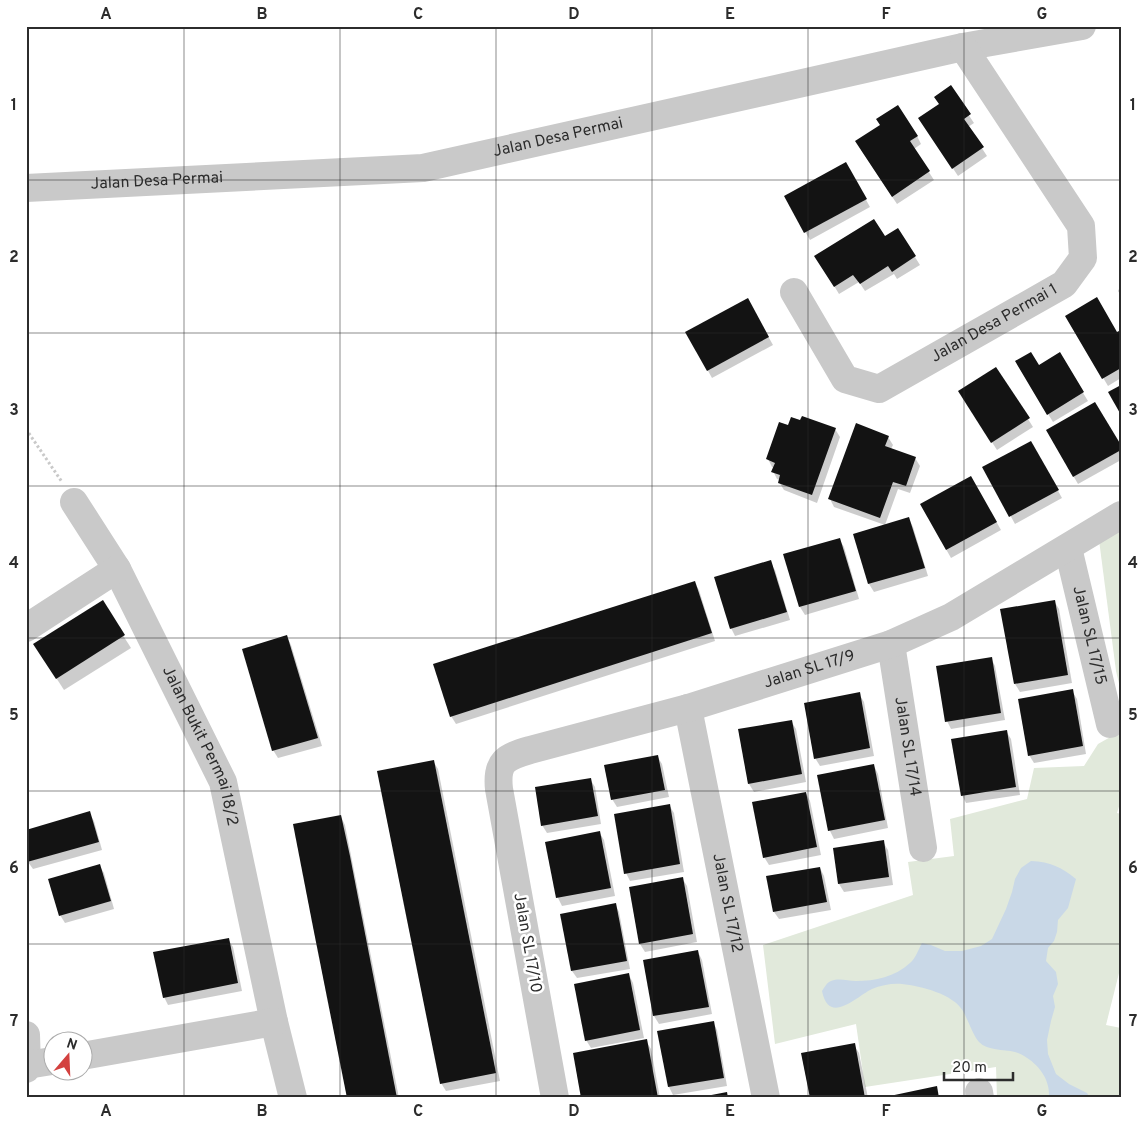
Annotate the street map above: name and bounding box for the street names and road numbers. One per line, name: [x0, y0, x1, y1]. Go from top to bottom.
street label: Jalan Desa Permai: [491, 113, 625, 162]
street label: Jalan Desa Permai: [90, 168, 224, 195]
street label: Jalan Desa Permai 1: [928, 280, 1061, 367]
street label: Jalan SL 17/15: [1067, 584, 1110, 687]
street label: Jalan SL 17/9: [761, 646, 858, 693]
street label: Jalan Bukit Permai 18/2: [157, 663, 242, 828]
street label: Jalan SL 17/14: [889, 695, 925, 798]
street label: Jalan SL 17/12: [707, 852, 747, 955]
street label: Jalan SL 17/10: [508, 891, 546, 995]

